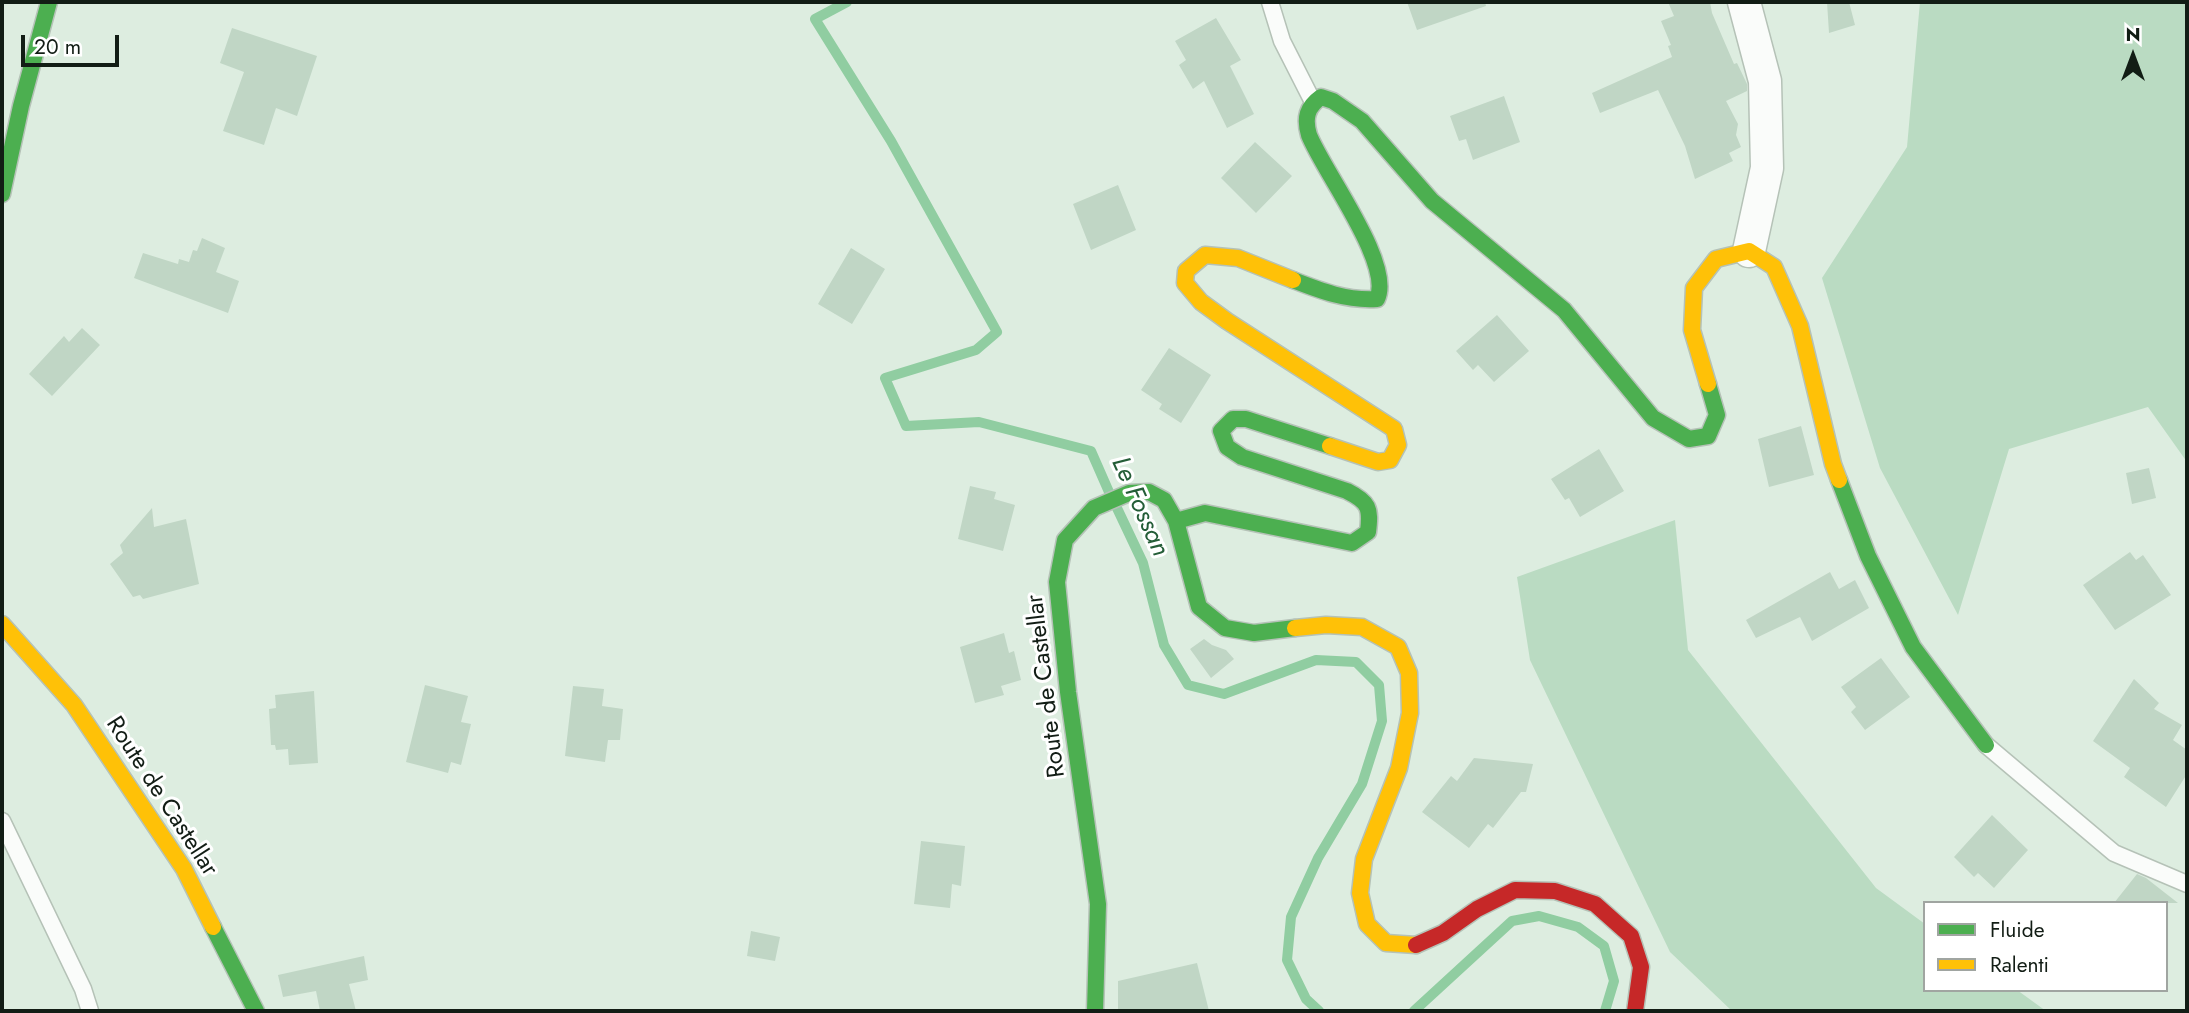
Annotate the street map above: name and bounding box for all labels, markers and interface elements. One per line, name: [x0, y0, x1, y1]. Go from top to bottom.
scale bar: [24, 21, 122, 65]
north arrow: [2098, 21, 2168, 91]
text: N: [2125, 21, 2141, 48]
text: 20 m: [34, 32, 81, 62]
water label: Le Fossan: [1103, 452, 1175, 562]
street label: Route de Castellar: [1021, 593, 1073, 779]
street label: Route de Castellar: [99, 712, 223, 882]
legend: [1923, 901, 2168, 992]
text: Fluide: [1990, 915, 2045, 945]
text: Ralenti: [1990, 950, 2049, 980]

